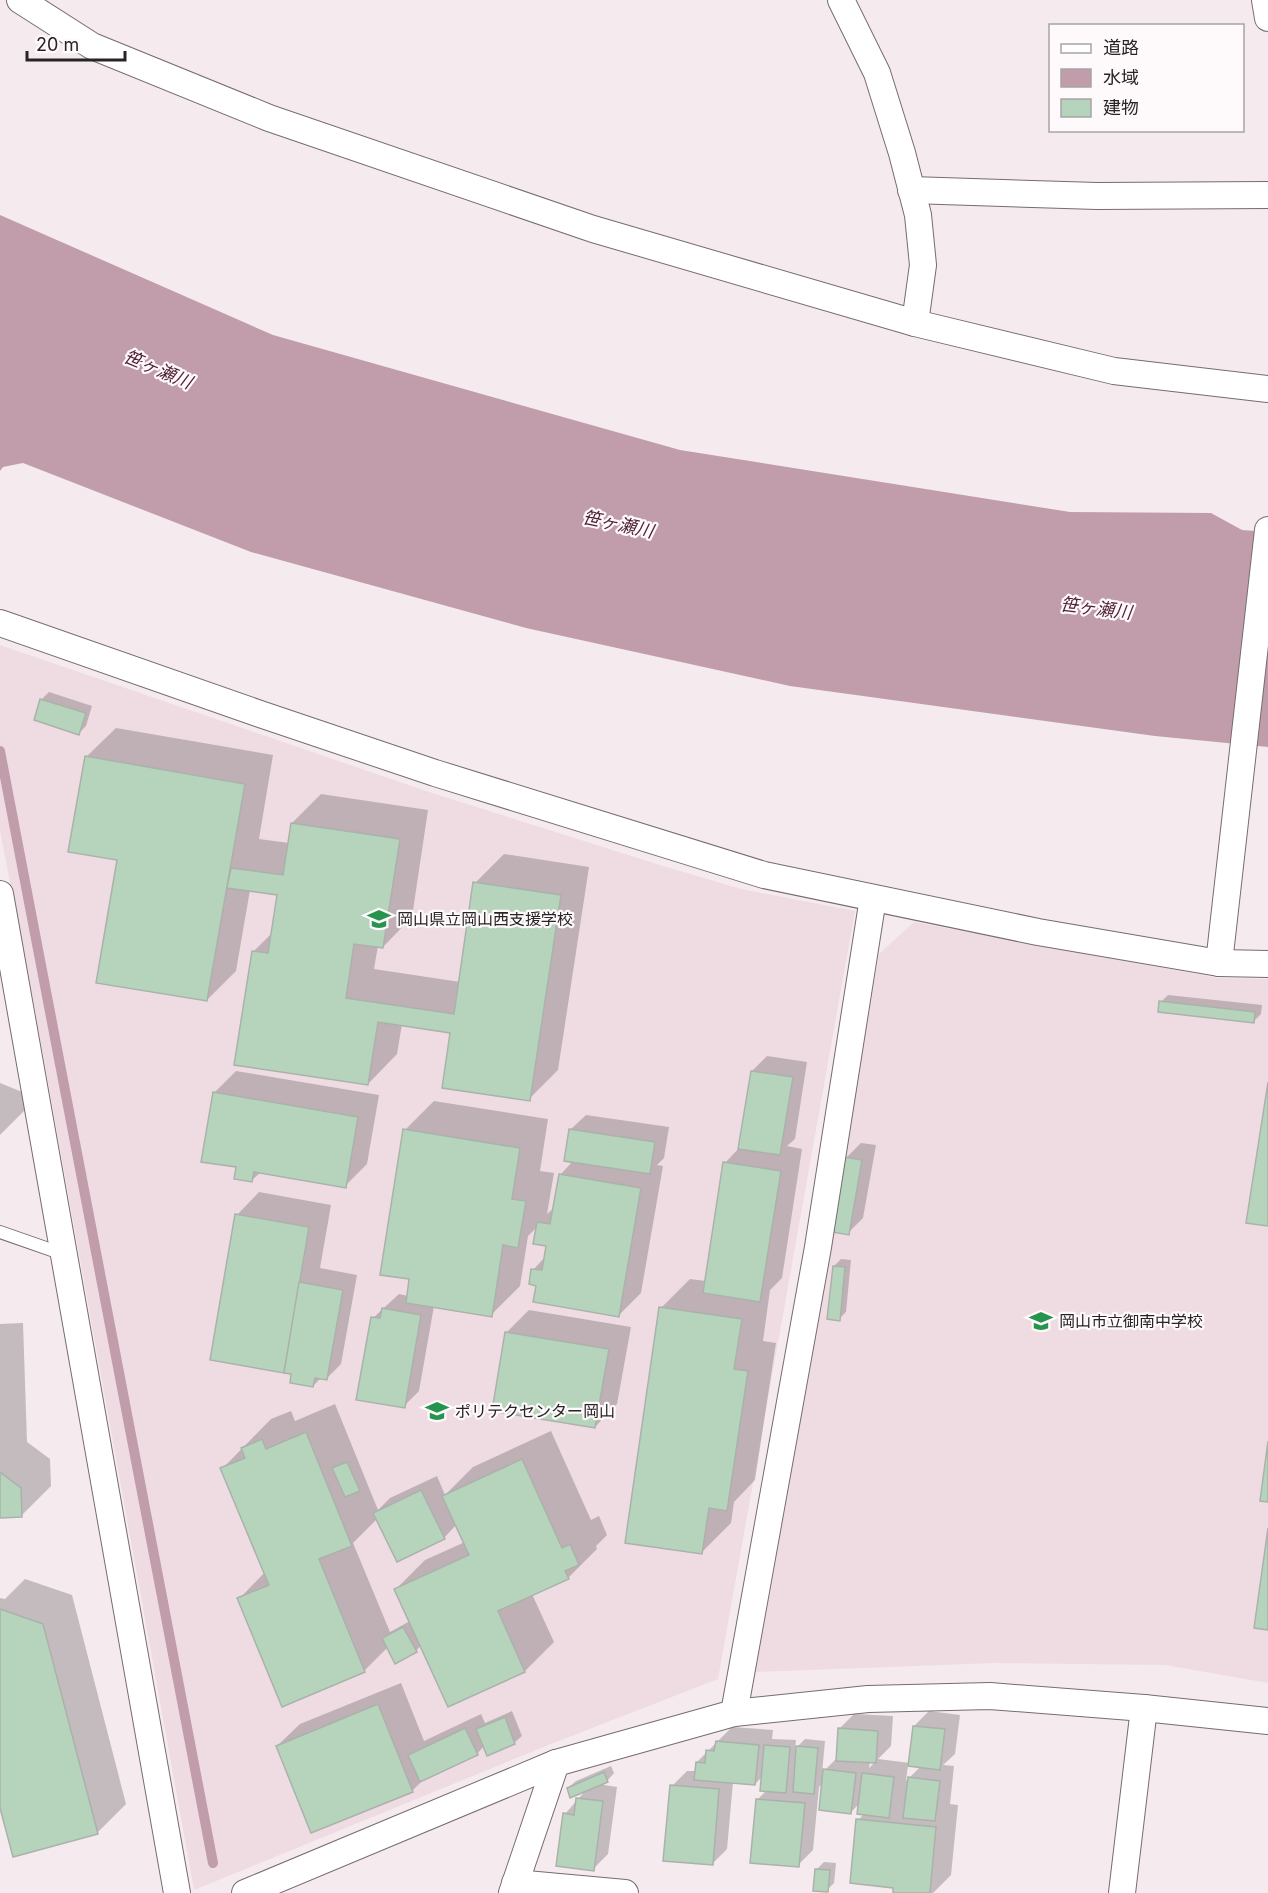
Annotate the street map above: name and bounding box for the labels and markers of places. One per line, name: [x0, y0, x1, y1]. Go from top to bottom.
school or university icon: 岡山県立岡山西支援学校: [366, 906, 392, 932]
place label: 岡山県立岡山西支援学校: [397, 909, 573, 929]
school or university icon: 岡山市立御南中学校: [1028, 1308, 1054, 1334]
place label: 岡山市立御南中学校: [1059, 1311, 1203, 1331]
school or university icon: ポリテクセンター岡山: [424, 1398, 450, 1424]
place label: ポリテクセンター岡山: [455, 1401, 615, 1421]

